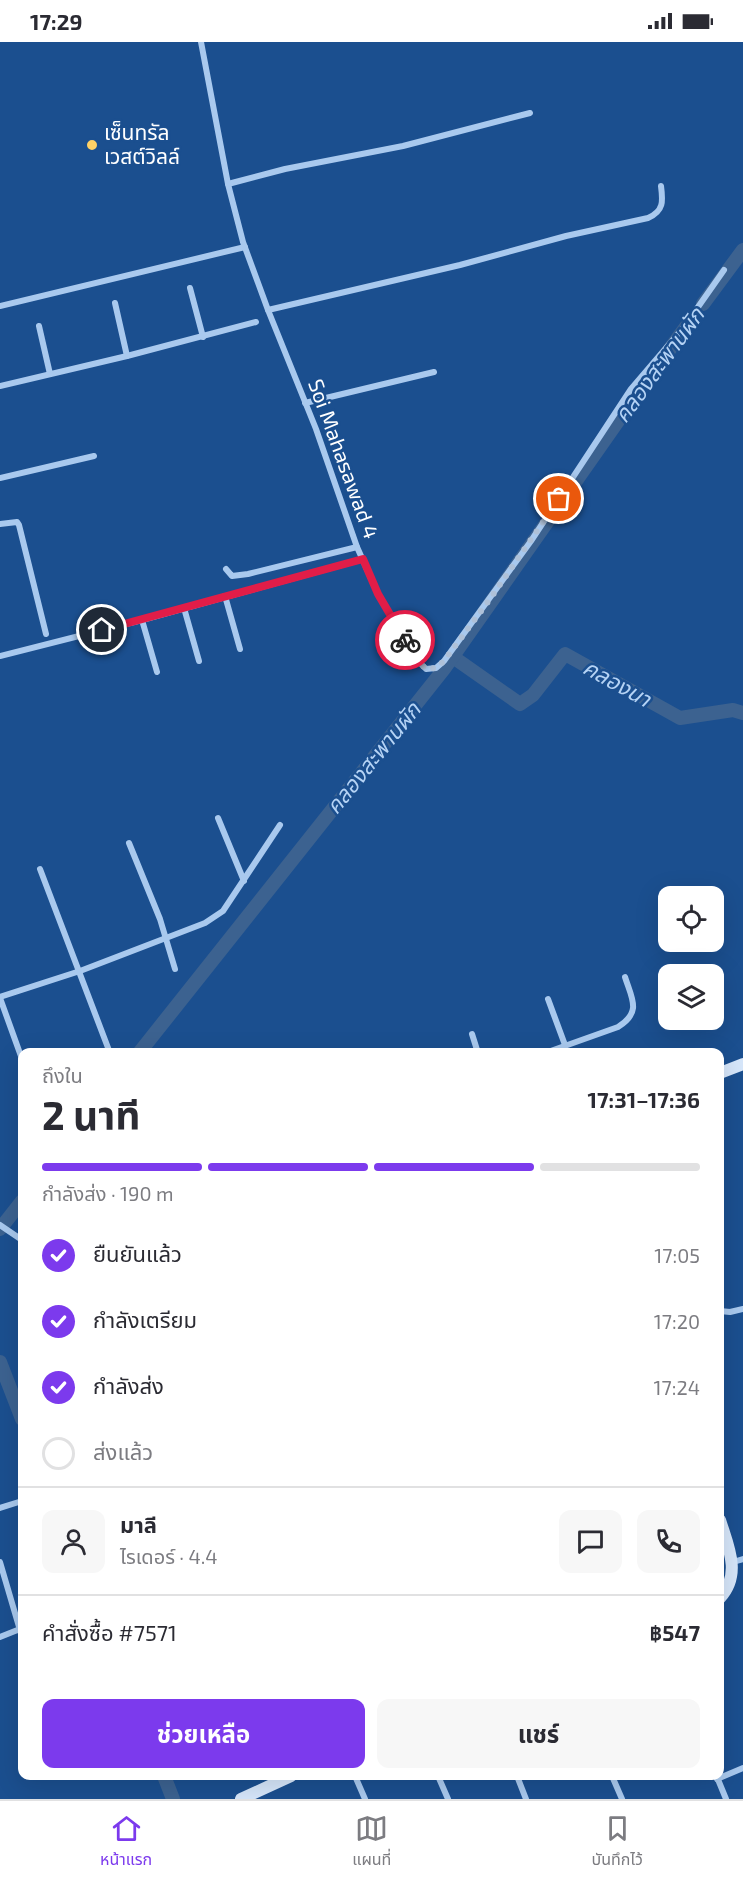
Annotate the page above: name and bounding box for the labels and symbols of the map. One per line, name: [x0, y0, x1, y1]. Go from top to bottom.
place label: เซ็นทรัล เวสต์วิลล์: [104, 119, 180, 168]
marker: เซ็นทรัล เวสต์วิลล์: [85, 138, 99, 152]
water label: คลองสะพานผัก: [608, 301, 709, 427]
street label: Soi Mahasawad 4: [304, 375, 385, 542]
pin: [533, 473, 584, 524]
pin: [76, 604, 127, 655]
courier: [375, 610, 435, 670]
water label: คลองนา: [579, 653, 657, 712]
water label: คลองสะพานผัก: [319, 696, 426, 818]

